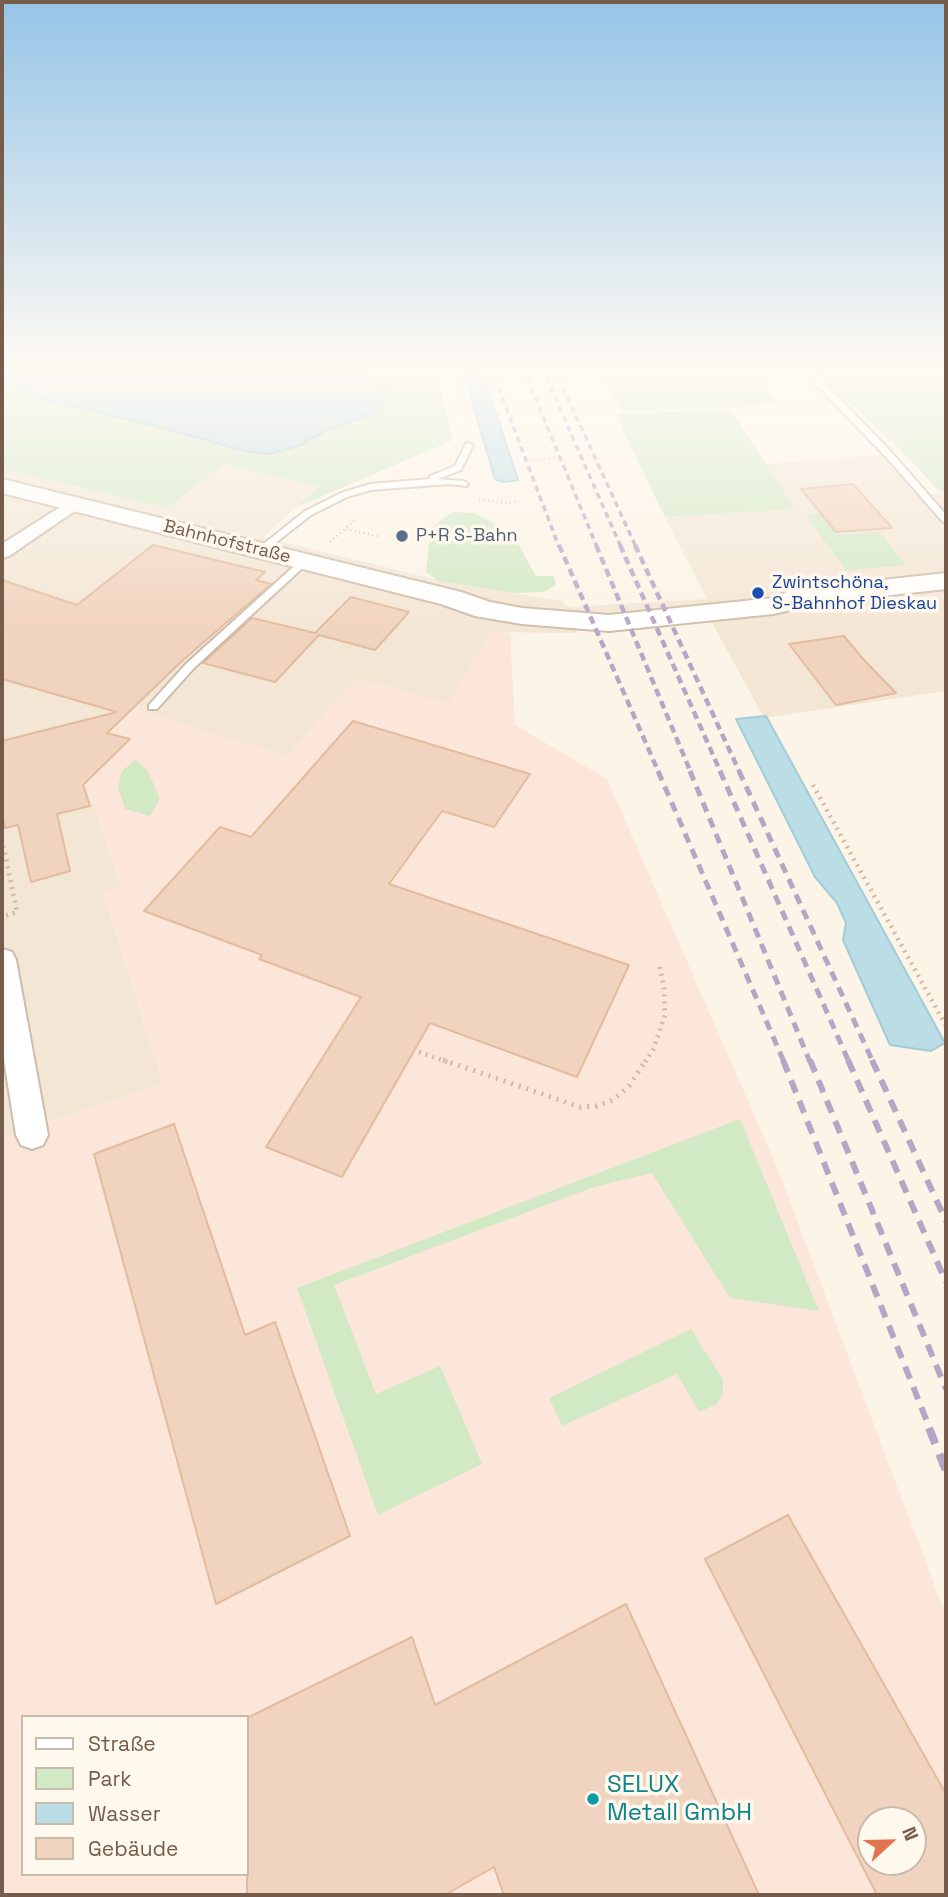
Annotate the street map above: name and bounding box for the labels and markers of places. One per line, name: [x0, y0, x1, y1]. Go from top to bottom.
place label: P+R S-Bahn: [416, 525, 518, 547]
marker: P+R S-Bahn: [394, 528, 410, 544]
place label: Zwintschöna, S-Bahnhof Dieskau: [772, 572, 937, 614]
marker: Zwintschöna, S-Bahnhof Dieskau: [750, 585, 766, 601]
place label: SELUX Metall GmbH: [607, 1771, 752, 1827]
marker: SELUX Metall GmbH: [585, 1791, 601, 1807]

